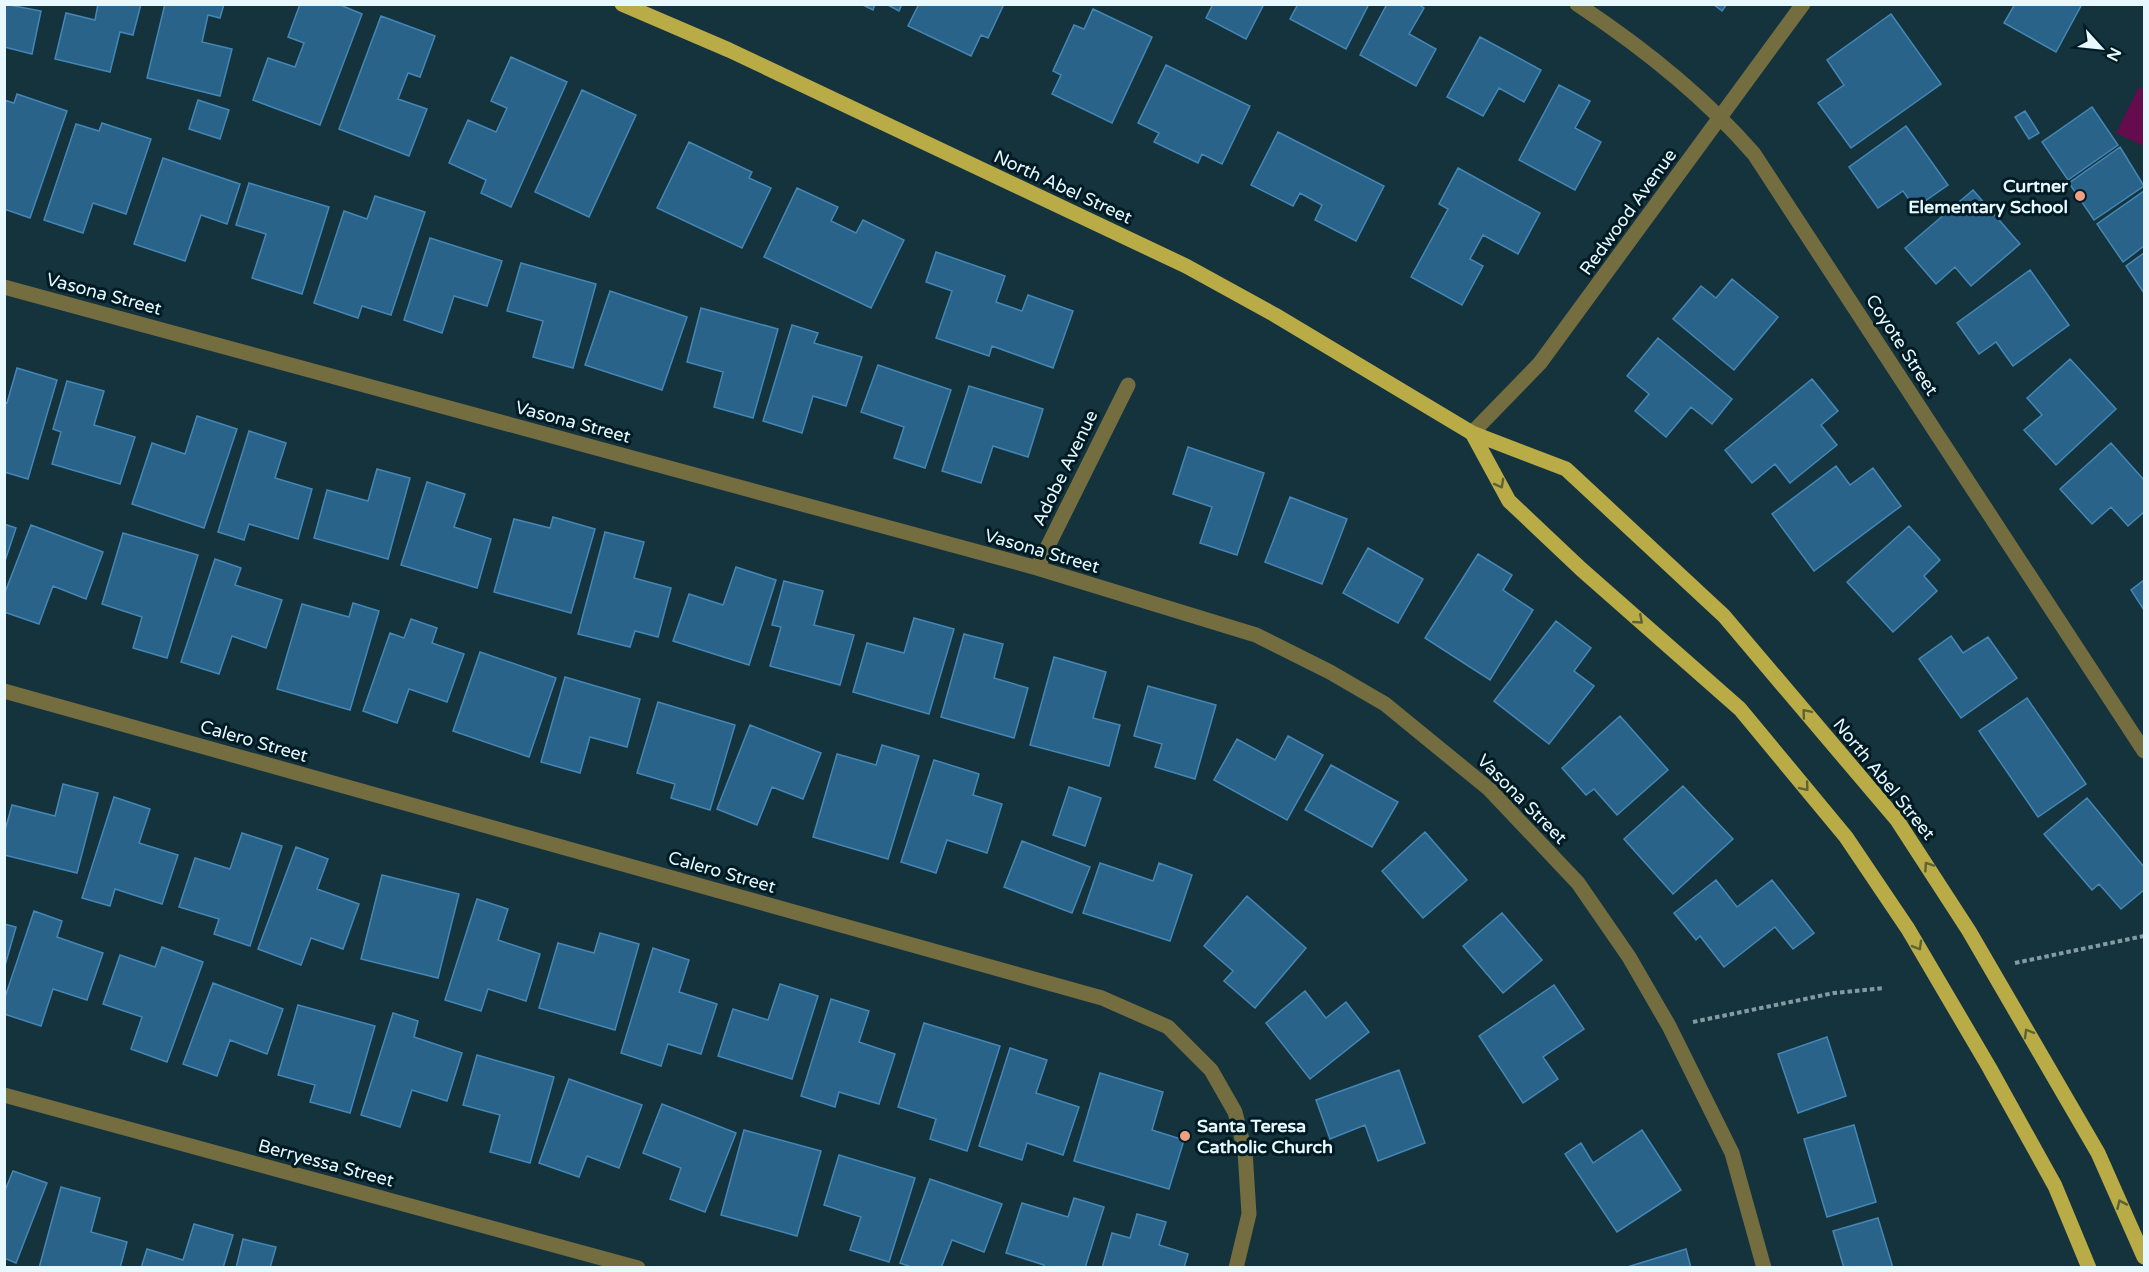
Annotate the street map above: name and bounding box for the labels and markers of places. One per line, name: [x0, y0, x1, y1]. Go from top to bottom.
place label: Curtner Elementary School: [1908, 175, 2069, 218]
marker: Curtner Elementary School: [2073, 189, 2087, 203]
place label: Santa Teresa Catholic Church: [1197, 1115, 1333, 1158]
marker: Santa Teresa Catholic Church: [1178, 1129, 1192, 1143]

